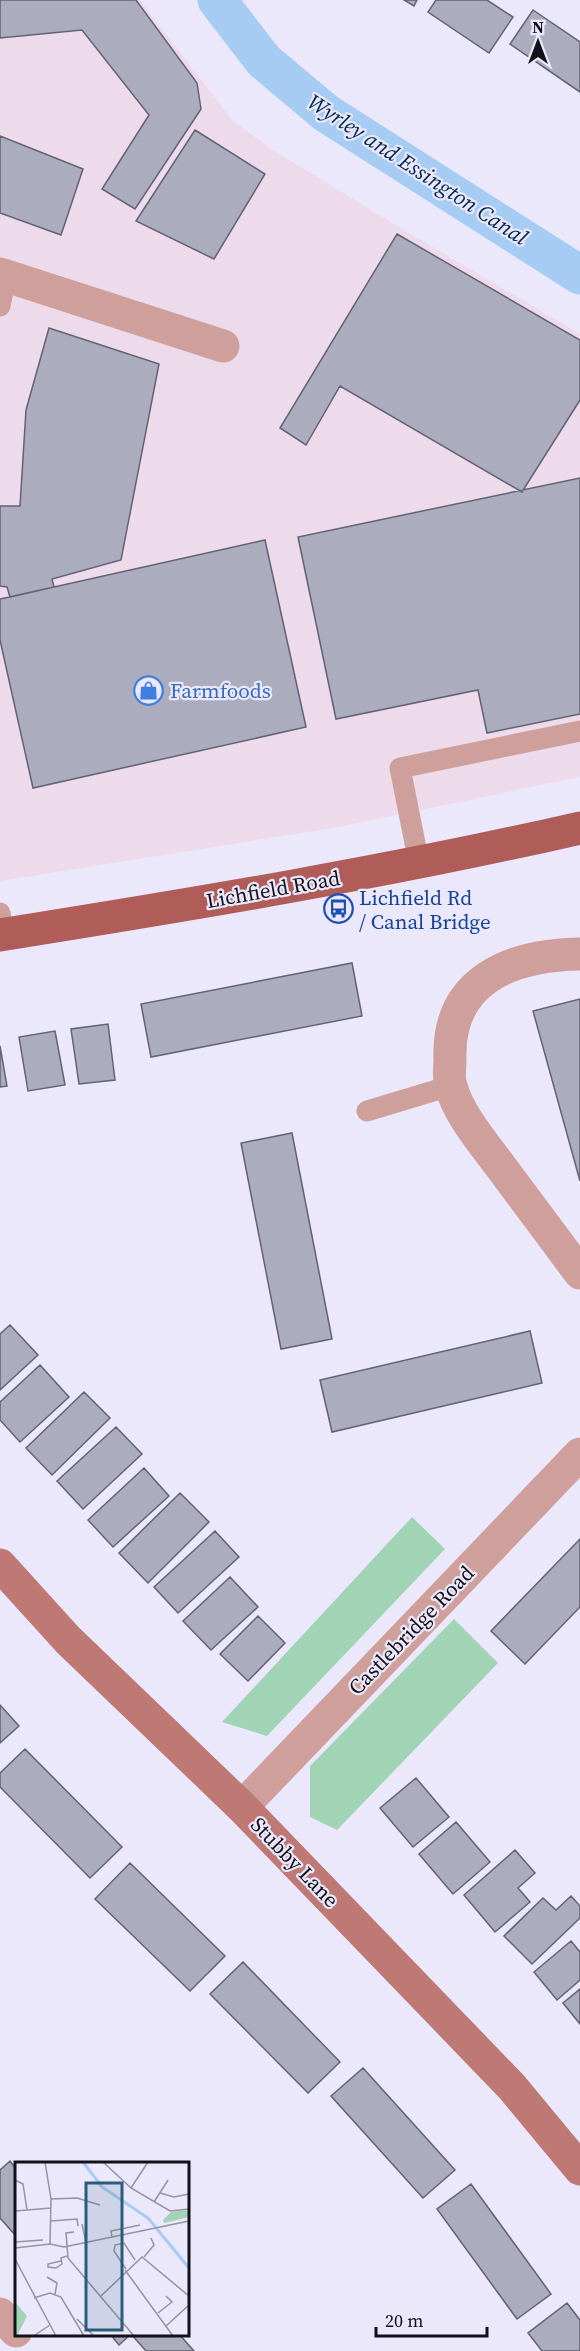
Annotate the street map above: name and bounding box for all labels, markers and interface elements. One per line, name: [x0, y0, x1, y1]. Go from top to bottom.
north arrow: [508, 12, 568, 72]
text: N: [532, 16, 544, 38]
water label: Wyrley and Essington Canal: [302, 86, 535, 252]
shop icon: Farmfoods: [133, 674, 165, 706]
place label: Farmfoods: [170, 676, 271, 705]
street label: Lichfield Road: [204, 863, 342, 915]
place label: Lichfield Rd / Canal Bridge: [359, 883, 491, 936]
bus stop icon: Lichfield Rd / Canal Bridge: [322, 893, 354, 925]
street label: Castlebridge Road: [342, 1559, 480, 1701]
street label: Stubby Lane: [244, 1810, 346, 1914]
inset map: [15, 2162, 189, 2336]
scale bar: [376, 2300, 487, 2338]
text: 20 m: [385, 2308, 423, 2333]

